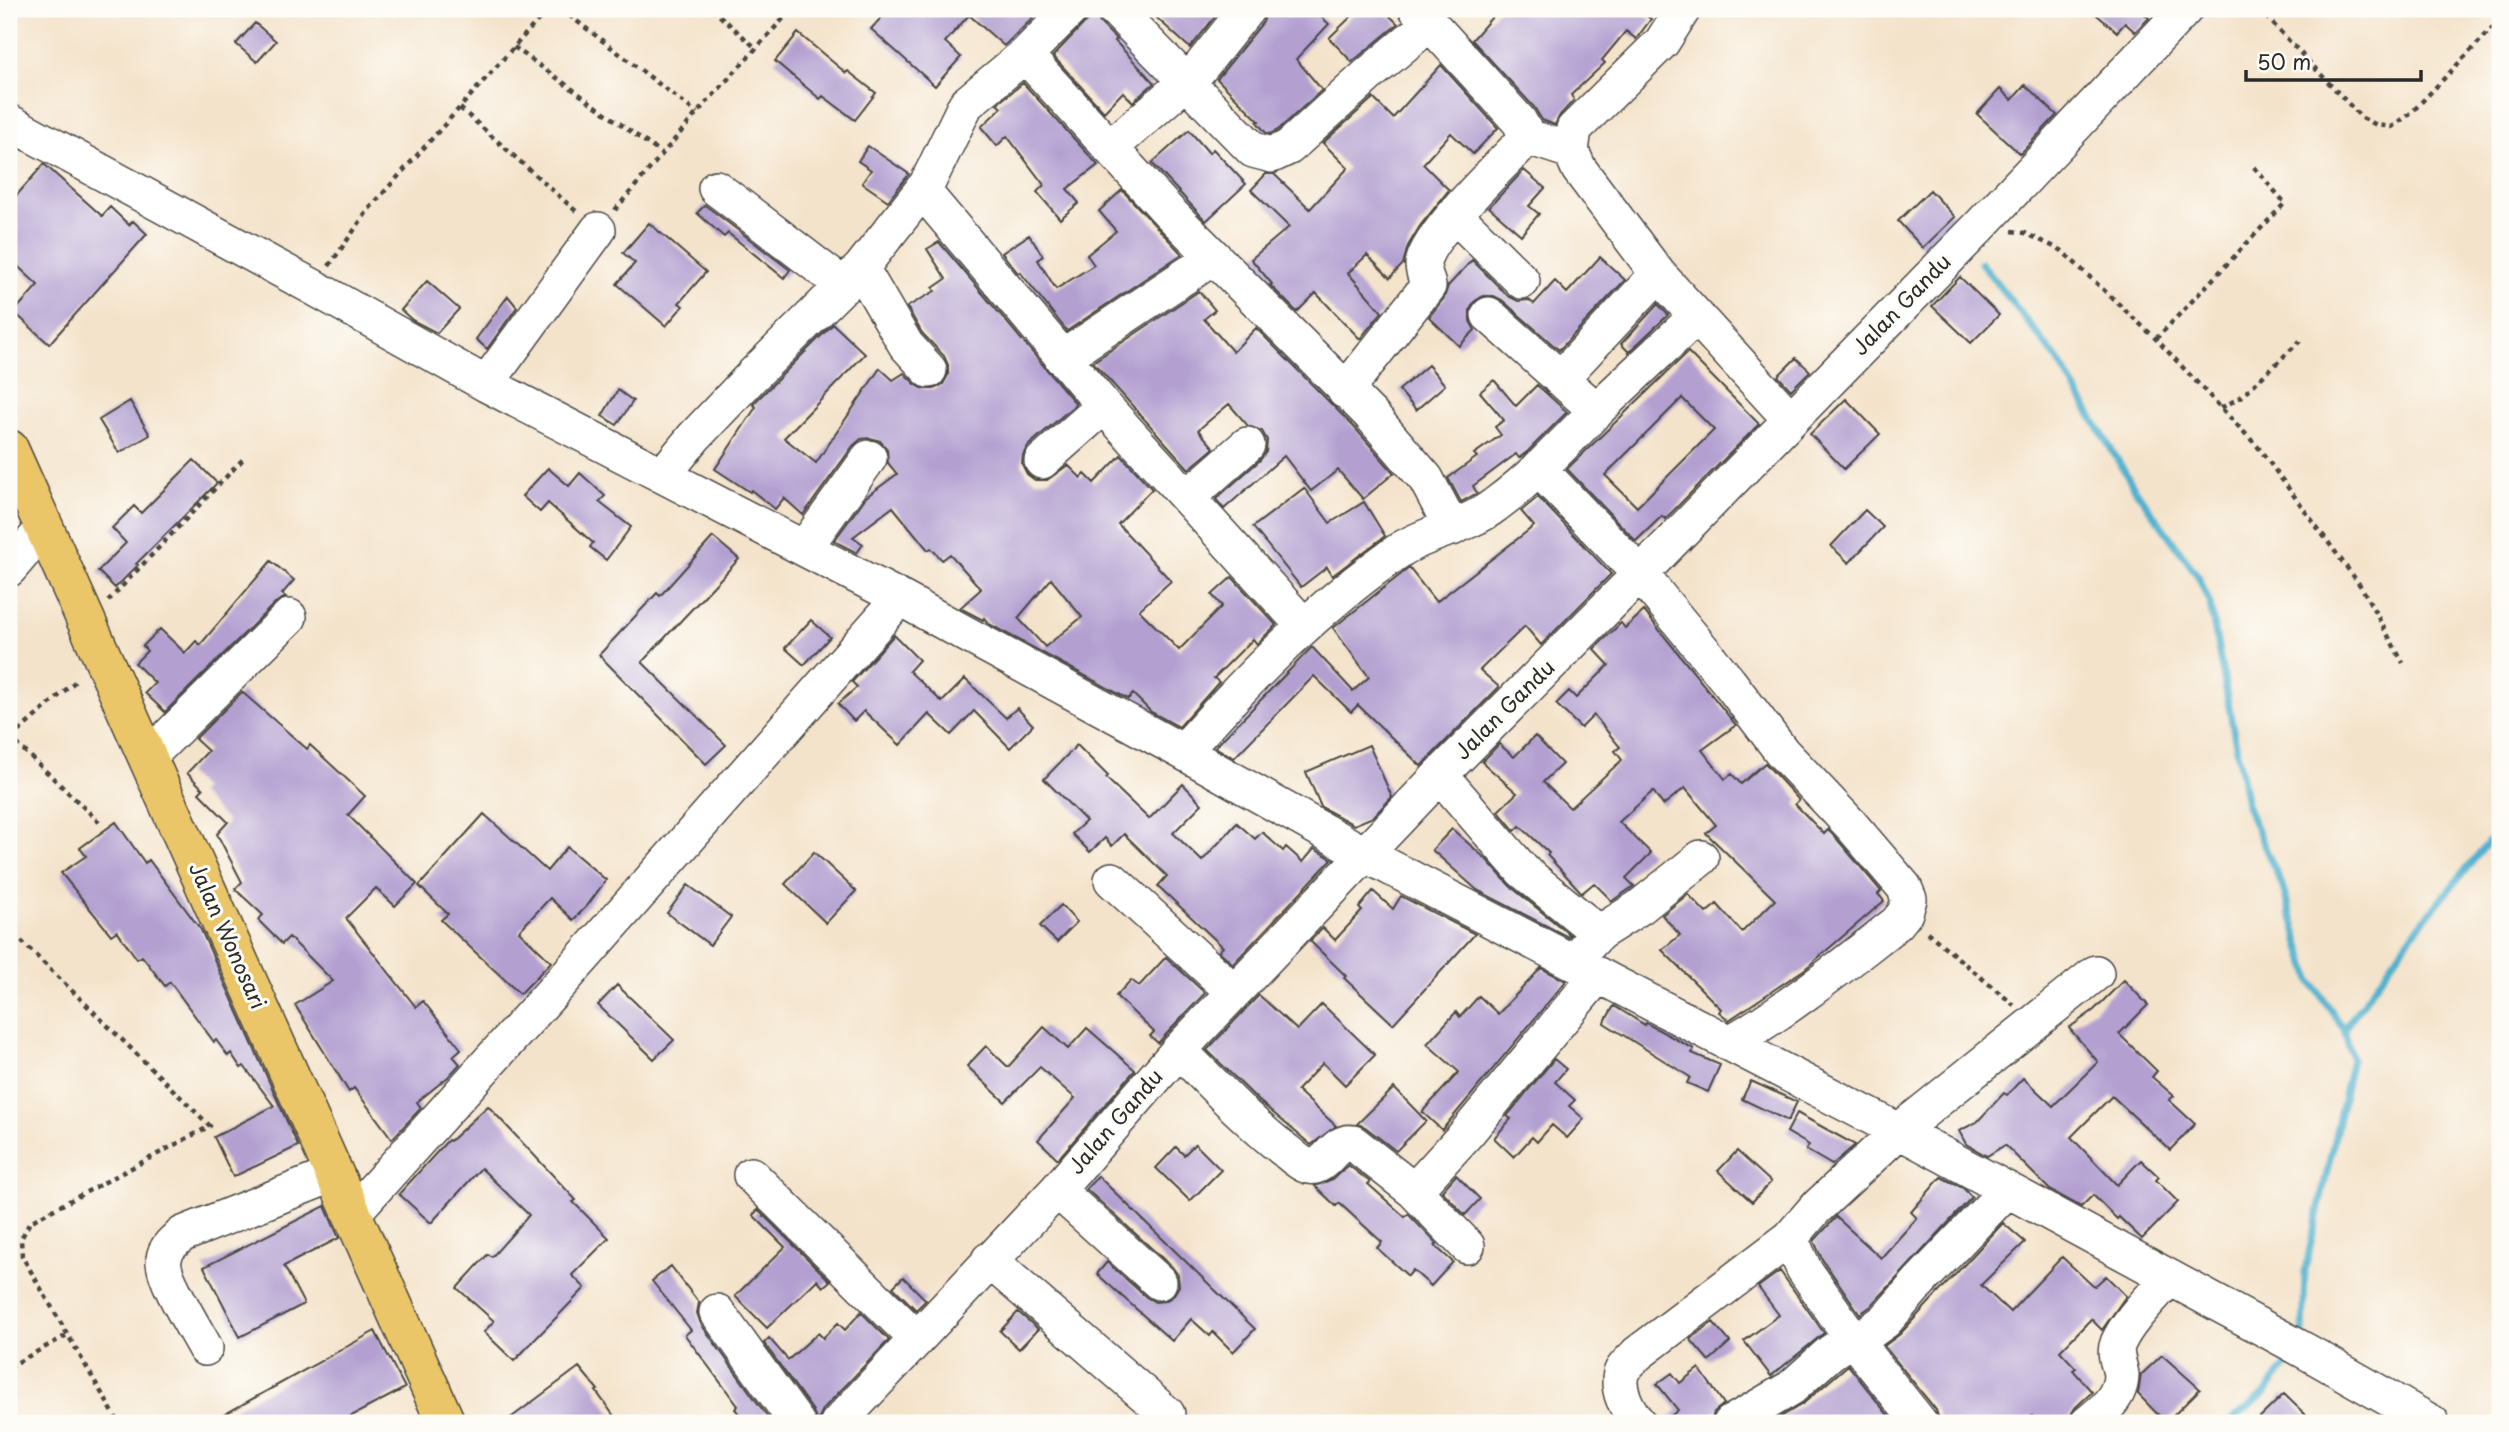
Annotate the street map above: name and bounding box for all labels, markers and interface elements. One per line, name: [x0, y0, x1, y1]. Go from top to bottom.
scale bar: [2246, 38, 2422, 82]
text: 50 m: [2257, 45, 2311, 77]
street label: Jalan Gandu: [1844, 246, 1957, 362]
street label: Jalan Gandu: [1446, 651, 1561, 766]
street label: Jalan Wonosari: [182, 857, 276, 1014]
street label: Jalan Gandu: [1060, 1061, 1169, 1180]

